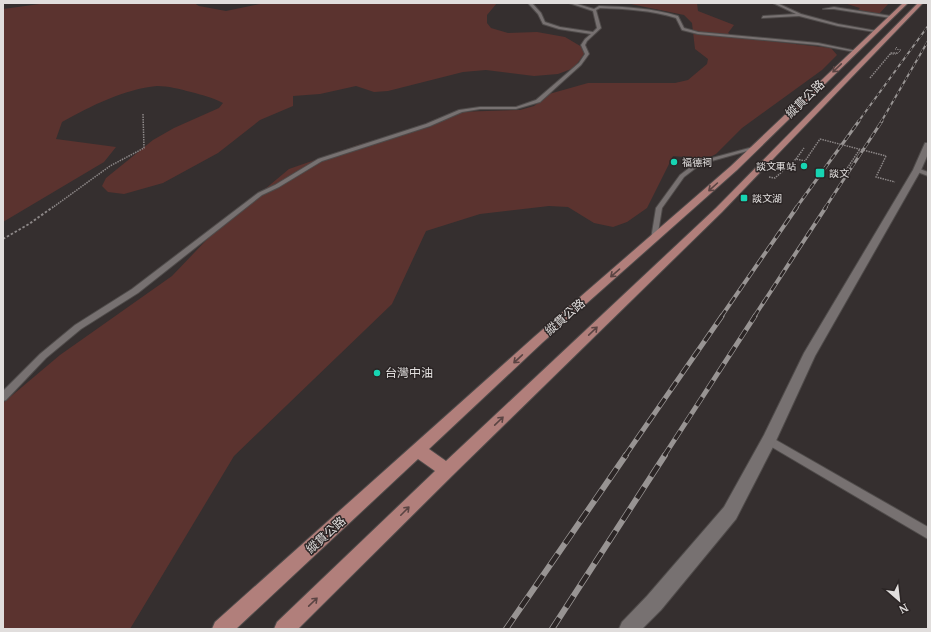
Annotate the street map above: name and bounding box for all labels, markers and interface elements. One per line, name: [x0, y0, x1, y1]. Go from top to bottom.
one-way arrow: [832, 63, 842, 73]
street label: 縱貫公路: [782, 77, 827, 121]
place label: 福德祠: [682, 156, 712, 169]
marker: 福德祠: [669, 157, 679, 167]
place label: 談文車站: [756, 160, 796, 173]
marker: 談文車站: [799, 161, 809, 171]
marker: 談文: [814, 167, 826, 179]
place label: 談文: [829, 167, 849, 180]
one-way arrow: [708, 182, 718, 192]
place label: 談文湖: [752, 192, 782, 205]
marker: 談文湖: [739, 193, 749, 203]
one-way arrow: [611, 268, 621, 277]
street label: 縱貫公路: [542, 295, 588, 338]
one-way arrow: [588, 326, 598, 336]
one-way arrow: [513, 354, 523, 364]
place label: 台灣中油: [385, 365, 433, 380]
marker: 台灣中油: [372, 368, 382, 378]
one-way arrow: [494, 416, 504, 425]
one-way arrow: [400, 506, 410, 516]
street label: 縱貫公路: [303, 513, 349, 556]
north arrow: [879, 580, 919, 620]
one-way arrow: [307, 598, 317, 607]
text: N: [896, 601, 911, 617]

